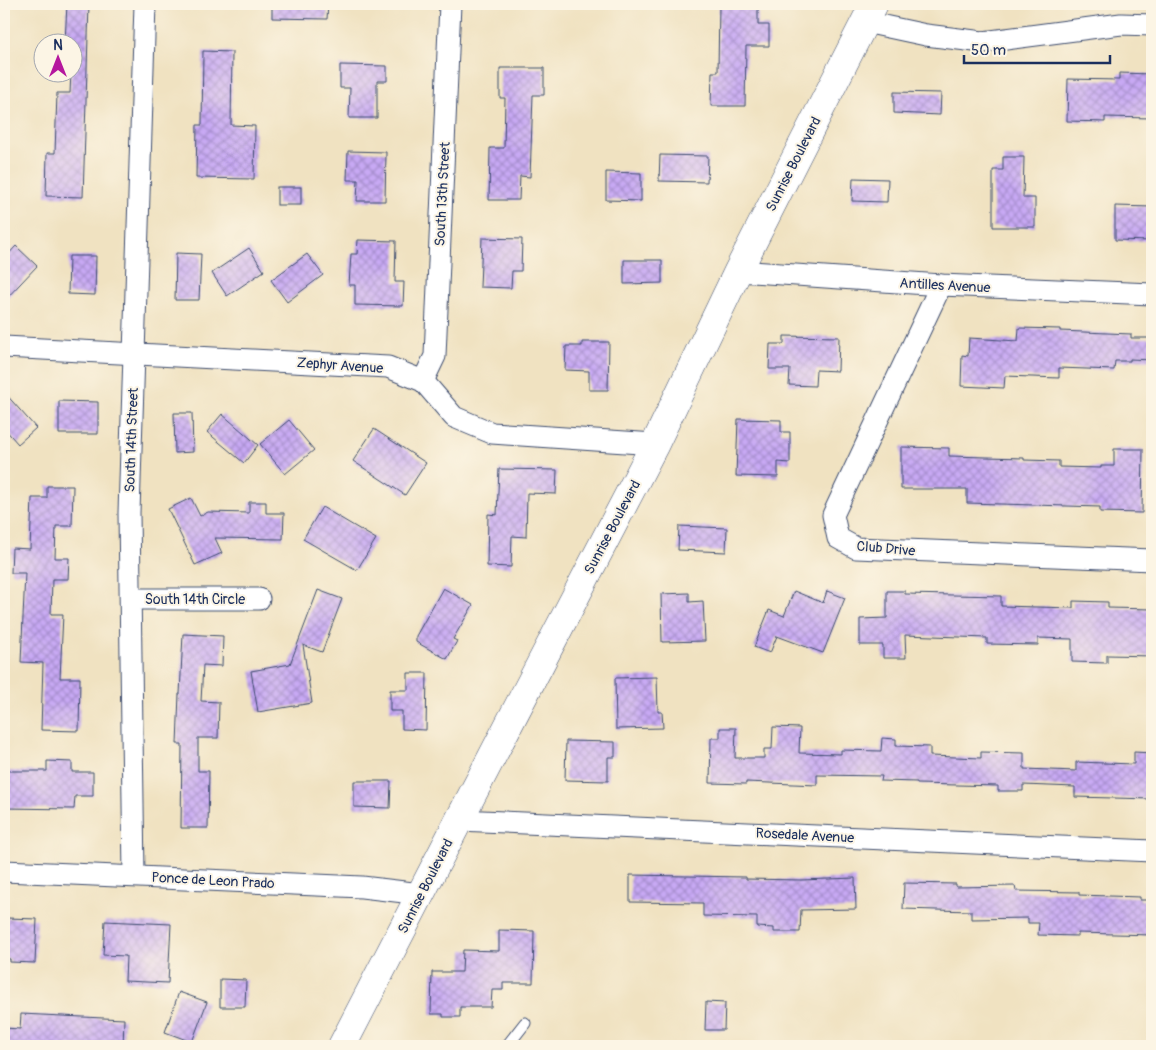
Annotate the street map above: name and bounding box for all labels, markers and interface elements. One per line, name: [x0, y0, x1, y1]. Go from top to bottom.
north arrow: [32, 32, 82, 82]
scale bar: [964, 32, 1110, 64]
text: N: [53, 37, 63, 54]
text: 50 m: [971, 41, 1006, 60]
street label: Sunrise Boulevard: [762, 114, 825, 214]
street label: South 13th Street: [431, 141, 454, 247]
street label: Antilles Avenue: [899, 275, 991, 296]
street label: Zephyr Avenue: [296, 354, 384, 377]
street label: South 14th Street: [121, 387, 142, 493]
street label: Sunrise Boulevard: [581, 477, 644, 577]
street label: Club Drive: [856, 537, 916, 560]
street label: South 14th Circle: [145, 591, 245, 608]
street label: Rosedale Avenue: [755, 824, 855, 847]
street label: Sunrise Boulevard: [394, 836, 457, 936]
street label: Ponce de Leon Prado: [151, 869, 275, 892]

